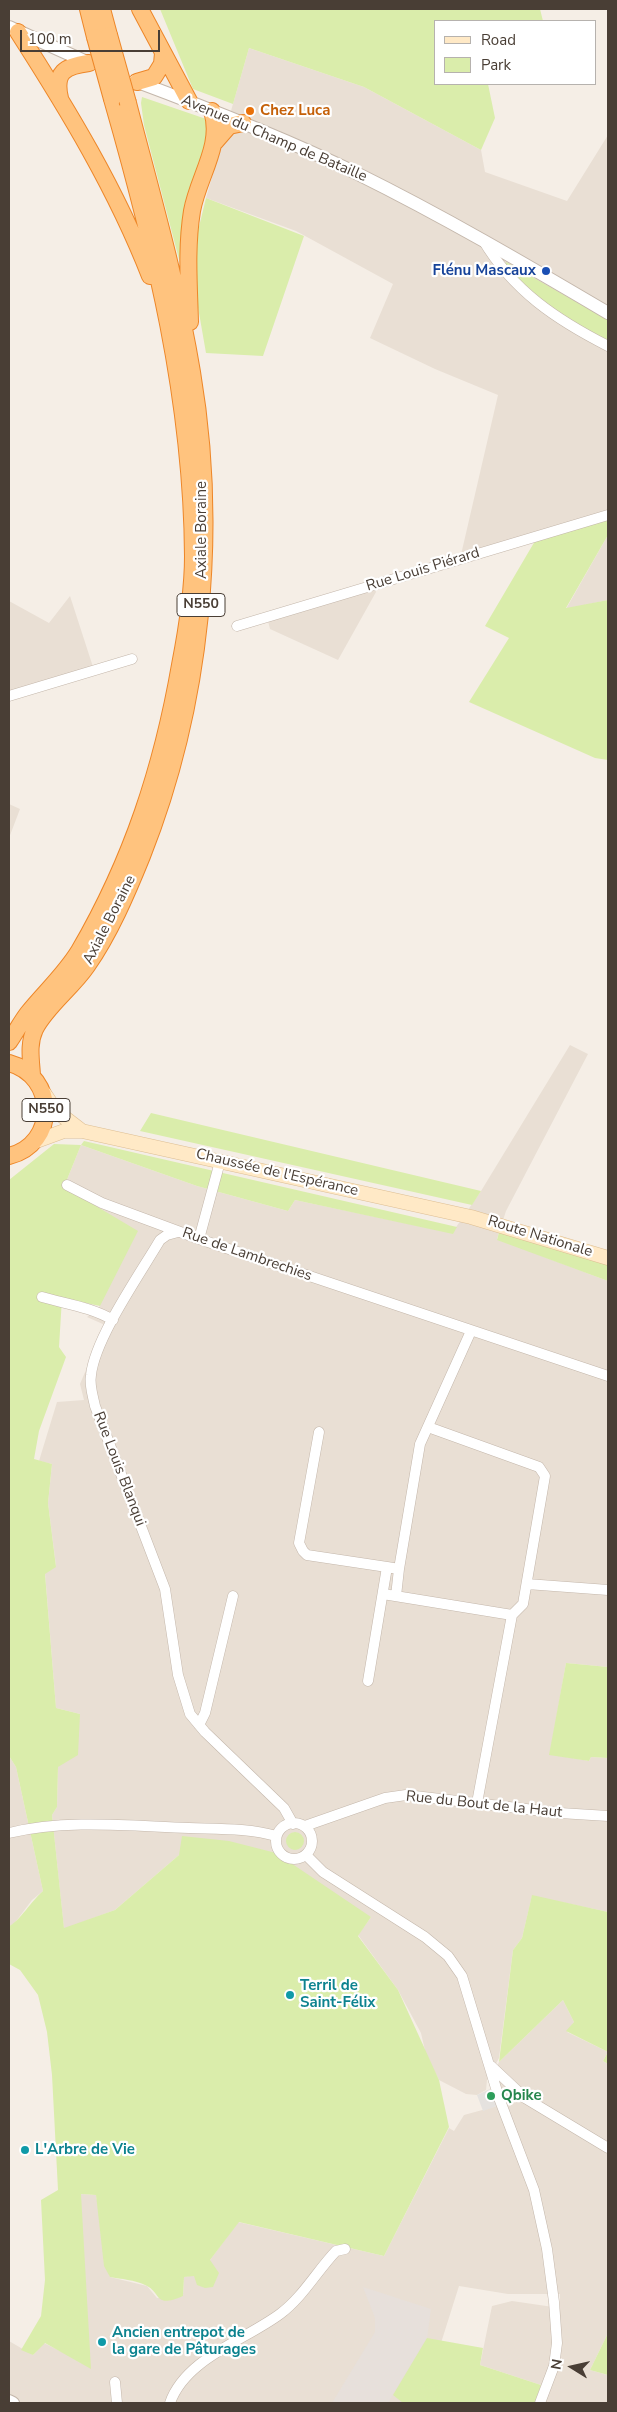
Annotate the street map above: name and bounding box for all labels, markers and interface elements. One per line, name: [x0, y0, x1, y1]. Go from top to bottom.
scale bar: [22, 20, 162, 52]
legend: [434, 20, 597, 85]
text: 100 m: [28, 29, 72, 49]
text: Road: [481, 30, 516, 50]
text: Park: [481, 55, 511, 75]
street label: Avenue du Champ de Bataille: [178, 92, 370, 186]
place label: Chez Luca: [260, 102, 330, 120]
marker: Chez Luca: [244, 105, 256, 117]
place label: Flénu Mascaux: [433, 262, 536, 280]
marker: Flénu Mascaux: [540, 265, 552, 277]
street label: Axiale Boraine: [193, 481, 211, 579]
street label: Rue Louis Piérard: [364, 544, 482, 596]
road number: N550: [177, 594, 225, 616]
street label: Axiale Boraine: [80, 872, 140, 968]
road number: N550: [22, 1098, 70, 1122]
street label: Chaussée de l'Espérance: [194, 1146, 360, 1200]
street label: Route Nationale: [485, 1213, 595, 1261]
street label: Rue de Lambrechies: [180, 1224, 314, 1286]
street label: Rue Louis Blanqui: [89, 1409, 149, 1529]
street label: Rue du Bout de la Haut: [405, 1788, 563, 1822]
place label: Terril de Saint-Félix: [300, 1977, 376, 2012]
marker: Terril de Saint-Félix: [284, 1989, 296, 2001]
place label: Qbike: [501, 2087, 542, 2105]
marker: Qbike: [485, 2090, 497, 2102]
place label: L'Arbre de Vie: [35, 2141, 135, 2159]
marker: L'Arbre de Vie: [19, 2144, 31, 2156]
place label: Ancien entrepot de la gare de Pâturages: [112, 2324, 256, 2359]
marker: Ancien entrepot de la gare de Pâturages: [96, 2336, 108, 2348]
north arrow: [547, 2342, 597, 2392]
text: N: [546, 2358, 567, 2371]

